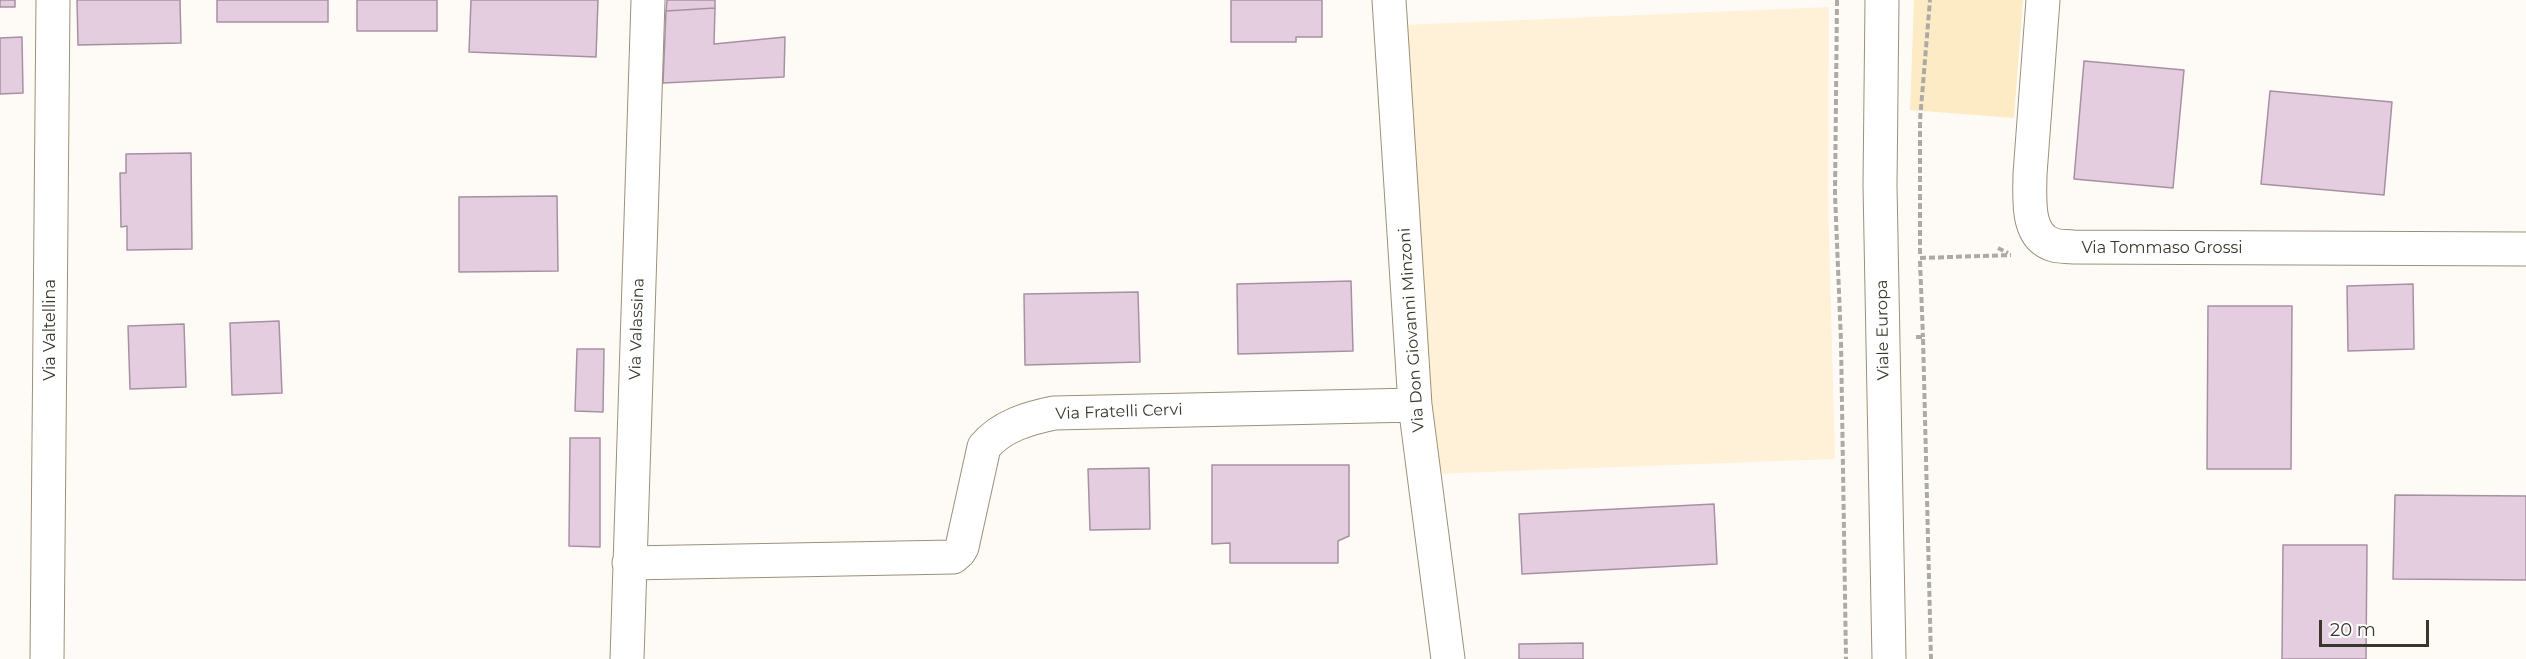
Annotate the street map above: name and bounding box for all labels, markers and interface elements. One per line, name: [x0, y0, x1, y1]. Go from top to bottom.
street label: Via Don Giovanni Minzoni: [1395, 227, 1429, 433]
street label: Via Tommaso Grossi: [2081, 238, 2243, 258]
street label: Via Valassina: [626, 277, 648, 381]
street label: Via Valtellina: [40, 279, 60, 381]
street label: Viale Europa: [1873, 280, 1893, 380]
street label: Via Fratelli Cervi: [1055, 400, 1183, 424]
scale bar: [2322, 608, 2432, 646]
text: 20 m: [2330, 619, 2376, 641]

